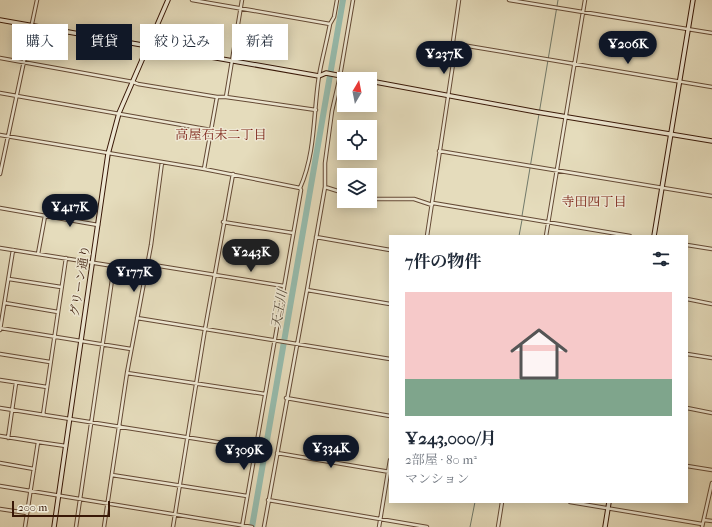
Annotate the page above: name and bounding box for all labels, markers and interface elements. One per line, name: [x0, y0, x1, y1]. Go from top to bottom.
chip: 購入: [12, 24, 68, 60]
chip: 賃貸: [76, 24, 132, 60]
chip: 絞り込み: [140, 24, 224, 60]
chip: 新着: [232, 24, 288, 60]
pin: ¥206K: [600, 31, 656, 65]
text: ¥206K: [608, 36, 648, 51]
pin: ¥237K: [416, 41, 472, 75]
text: ¥237K: [425, 46, 463, 61]
north arrow: [337, 72, 377, 112]
map controls: [337, 72, 377, 208]
button: locate: [337, 120, 377, 160]
district label: 高屋石末二丁目: [175, 127, 267, 142]
button: layers: [337, 168, 377, 208]
pin: ¥417K: [42, 194, 98, 228]
district label: 寺田四丁目: [561, 194, 627, 209]
text: ¥417K: [51, 199, 89, 214]
pin: ¥243K: [223, 239, 279, 273]
street label: グリーン通り: [67, 244, 93, 318]
text: ¥243K: [231, 244, 271, 259]
icon: filters: [650, 248, 672, 270]
text: 7件の物件: [405, 251, 481, 271]
pin: ¥177K: [106, 259, 162, 293]
text: ¥177K: [116, 264, 152, 279]
water label: 天王川: [268, 287, 290, 330]
icon: home: [503, 318, 575, 390]
text: ¥243,000/月: [405, 428, 497, 448]
pin: ¥334K: [303, 435, 359, 469]
pin: ¥309K: [216, 437, 272, 471]
text: ¥334K: [312, 440, 350, 455]
text: ¥309K: [225, 442, 263, 457]
text: 2部屋 · 80 m²: [405, 452, 477, 467]
text: マンション: [405, 471, 469, 486]
scale bar: [12, 499, 110, 518]
text: 200 m: [18, 501, 47, 514]

